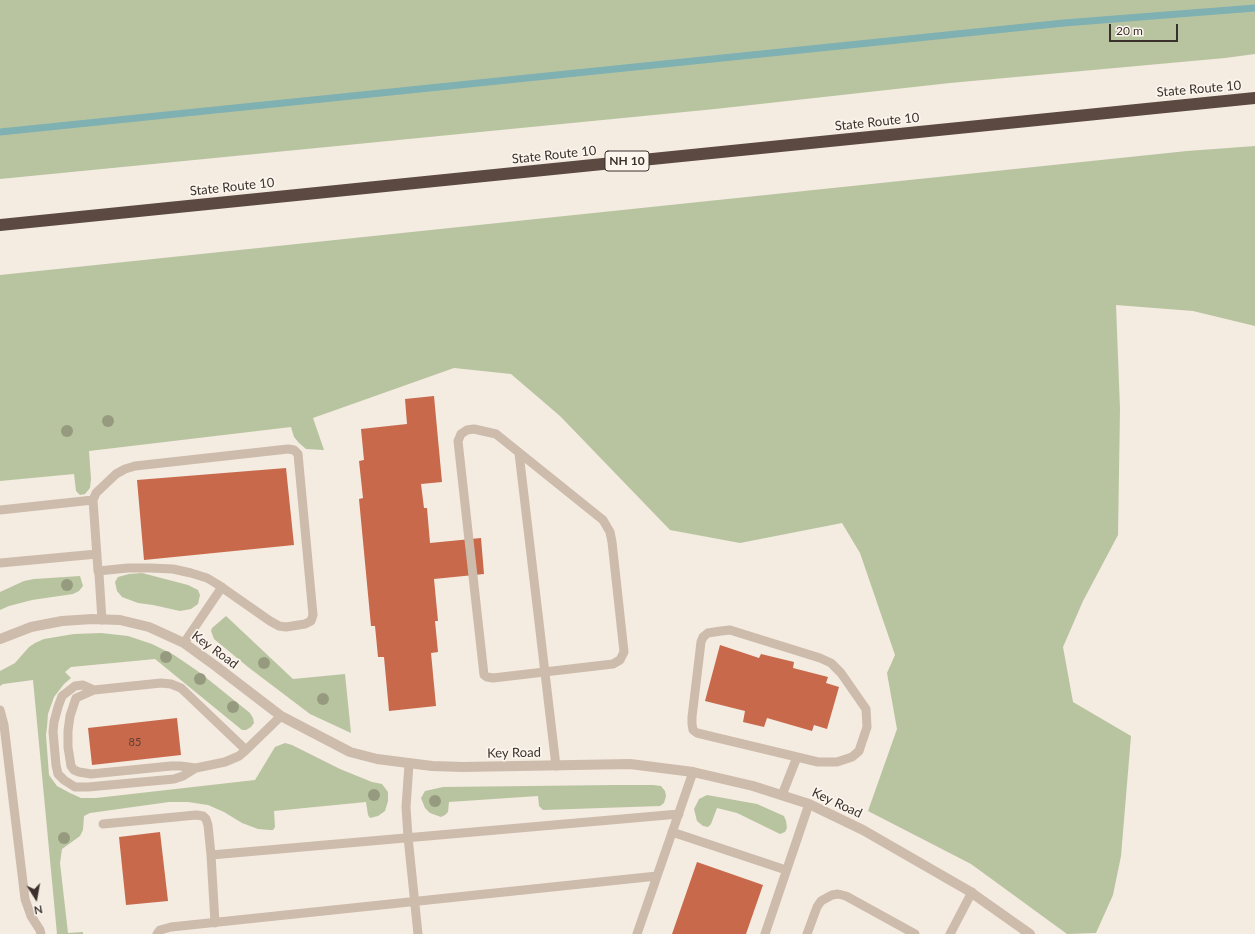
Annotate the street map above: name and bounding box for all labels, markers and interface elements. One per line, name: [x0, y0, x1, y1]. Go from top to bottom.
scale bar: [1111, 16, 1180, 42]
text: 20 m: [1116, 23, 1143, 38]
street label: State Route 10: [1156, 78, 1242, 100]
street label: State Route 10: [834, 110, 920, 134]
street label: State Route 10: [511, 143, 597, 167]
road number: NH 10: [605, 151, 649, 171]
street label: State Route 10: [189, 175, 275, 199]
street label: Key Road: [189, 628, 241, 672]
house number: 85: [129, 735, 141, 749]
street label: Key Road: [487, 745, 541, 761]
street label: Key Road: [809, 785, 865, 821]
north arrow: [16, 878, 56, 918]
text: N: [33, 903, 44, 917]

